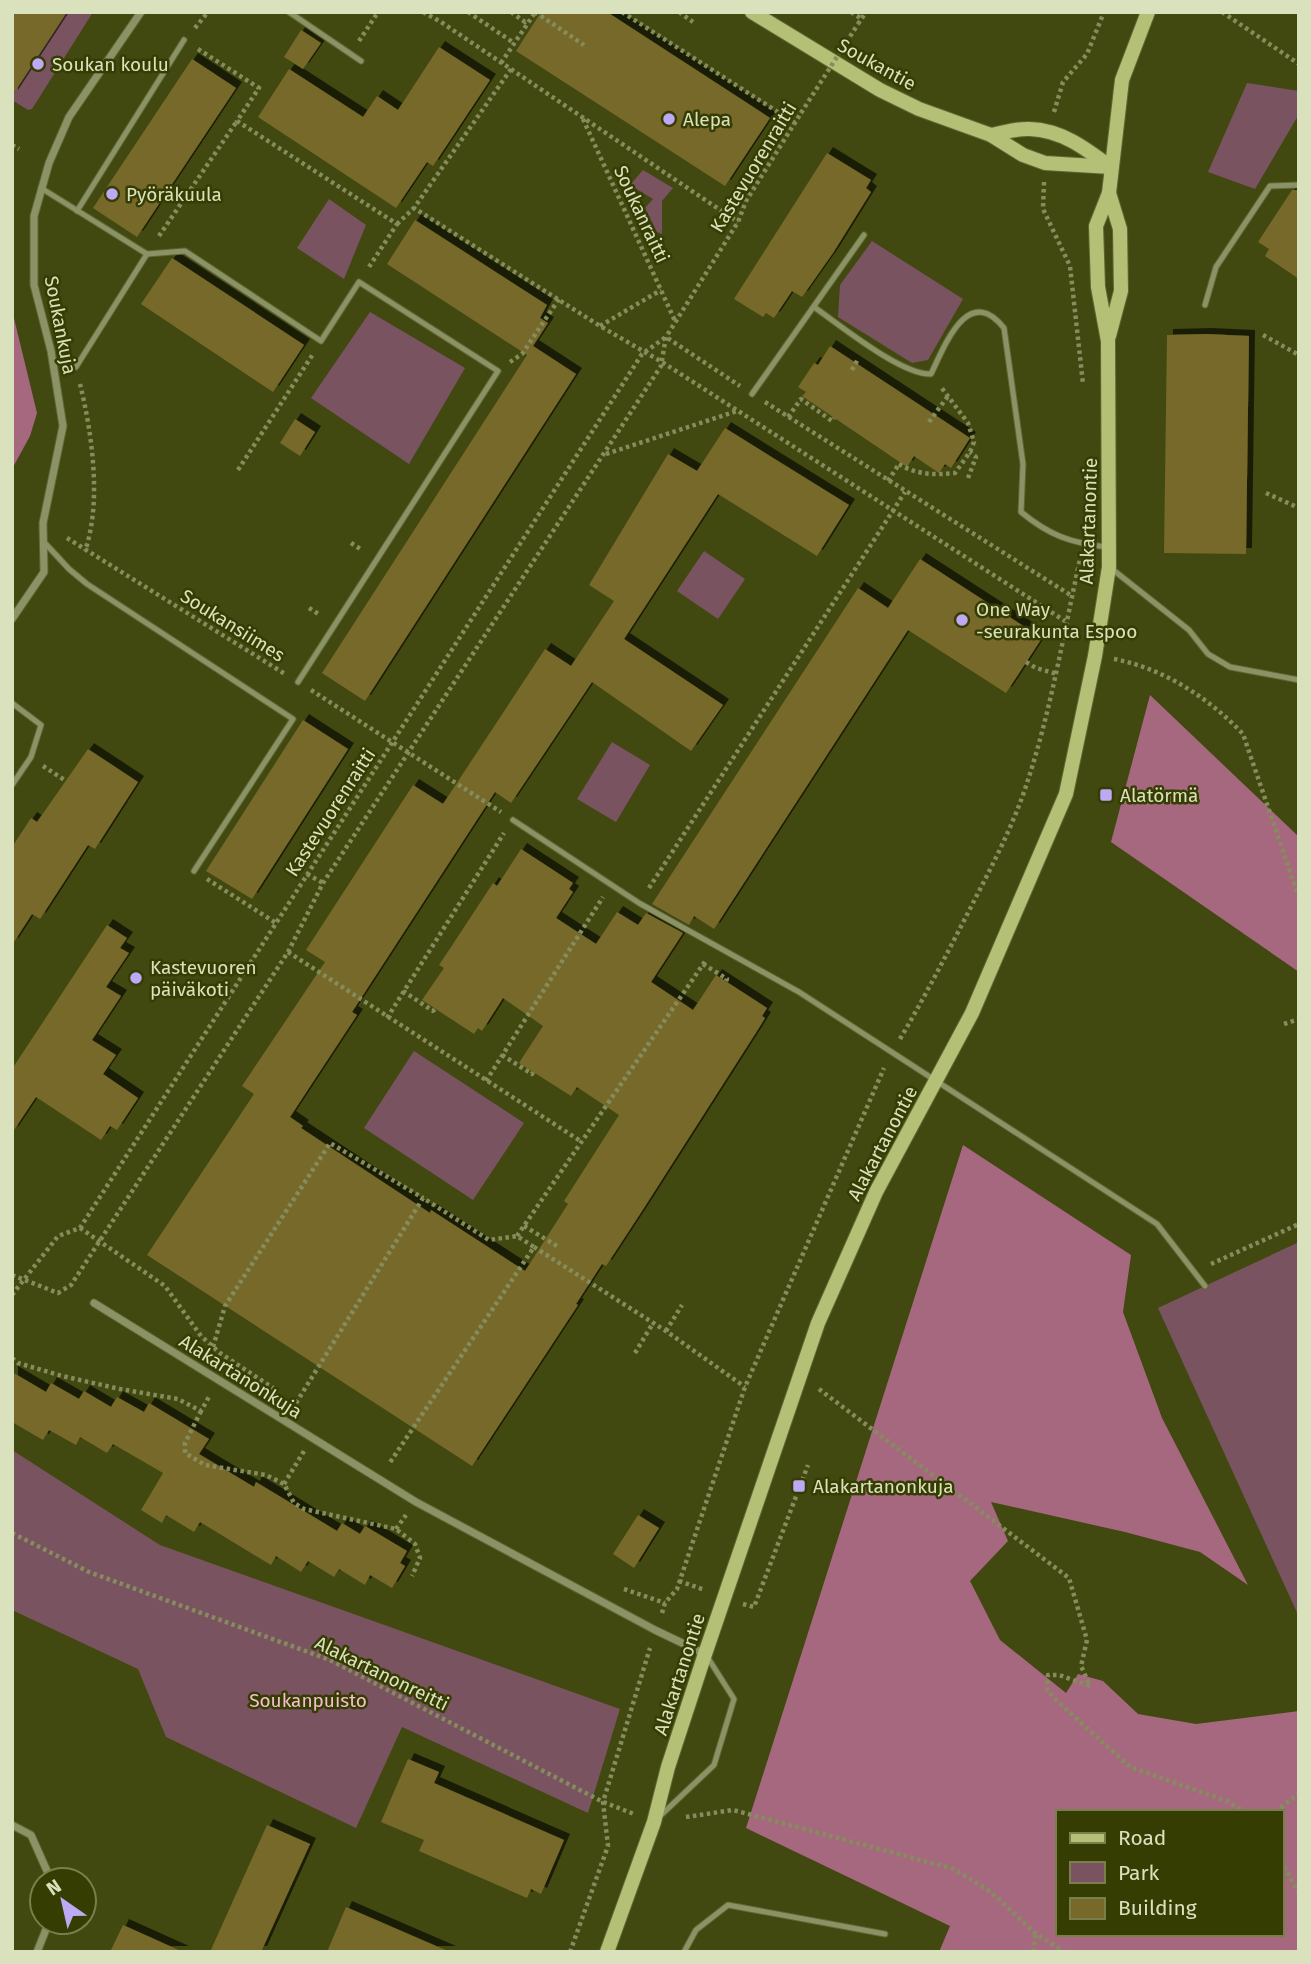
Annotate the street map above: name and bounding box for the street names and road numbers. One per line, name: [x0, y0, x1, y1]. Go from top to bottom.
street label: Soukantie: [834, 34, 920, 95]
street label: Kastevuorenraitti: [705, 98, 801, 237]
street label: Soukanraitti: [609, 162, 674, 267]
street label: Soukankuja: [40, 274, 81, 376]
street label: Alakartanontie: [1075, 457, 1102, 585]
street label: Soukansiimes: [176, 584, 289, 667]
street label: Kastevuorenraitti: [280, 744, 380, 881]
street label: Alakartanontie: [843, 1082, 922, 1205]
street label: Alakartanonkuja: [175, 1329, 306, 1423]
street label: Alakartanontie: [649, 1610, 710, 1738]
street label: Alakartanonreitti: [311, 1631, 452, 1716]

